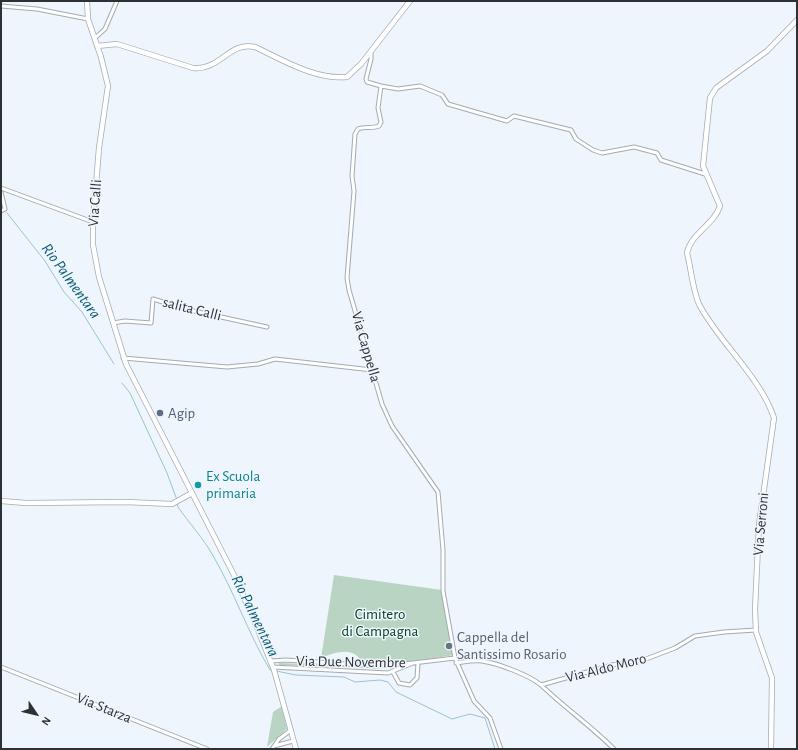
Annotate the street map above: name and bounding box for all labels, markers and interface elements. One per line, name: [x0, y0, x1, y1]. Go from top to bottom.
street label: Via Calli: [84, 179, 106, 227]
water label: Rio Palmentara: [37, 240, 105, 322]
street label: salita Calli: [161, 293, 223, 325]
street label: Via Cappella: [347, 310, 385, 384]
place label: Agip: [168, 404, 195, 422]
marker: Agip: [155, 408, 165, 418]
place label: Ex Scuola primaria: [206, 467, 260, 502]
marker: Ex Scuola primaria: [193, 480, 203, 490]
street label: Via Serroni: [749, 492, 773, 556]
water label: Rio Palmentara: [227, 572, 283, 660]
park label: Cimitero di Campagna: [342, 605, 418, 640]
place label: Cappella del Santissimo Rosario: [457, 628, 567, 663]
marker: Cappella del Santissimo Rosario: [444, 641, 454, 651]
street label: Via Aldo Moro: [564, 649, 648, 687]
street label: Via Due Novembre: [296, 652, 406, 672]
street label: Via Starza: [74, 689, 134, 727]
north arrow: [16, 694, 56, 734]
text: N: [40, 715, 53, 727]

